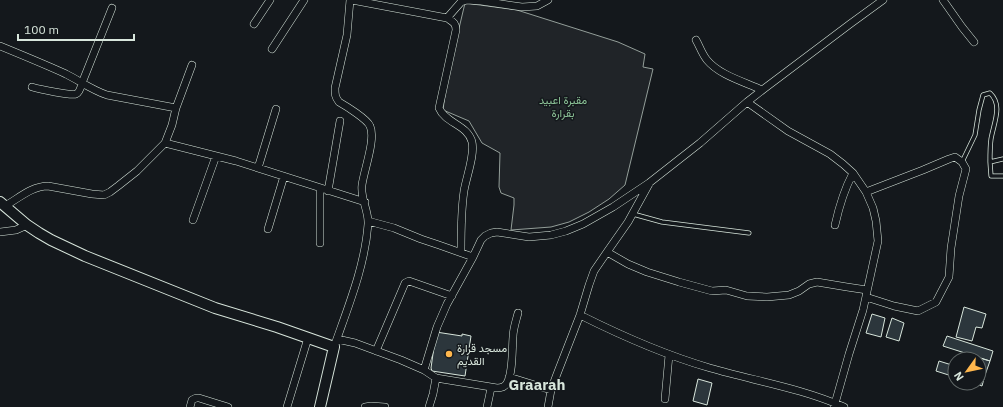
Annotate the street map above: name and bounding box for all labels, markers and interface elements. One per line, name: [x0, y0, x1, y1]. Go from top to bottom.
scale bar: [18, 16, 134, 42]
text: 100 m: [24, 22, 59, 37]
park label: مقبرة اعبيد بقرارة: [539, 93, 587, 120]
place label: مسجد قرارة القديم: [457, 341, 507, 369]
marker: مسجد قرارة القديم: [444, 349, 454, 359]
north arrow: [947, 351, 987, 391]
text: N: [951, 369, 967, 384]
district label: Graarah: [508, 375, 566, 394]

